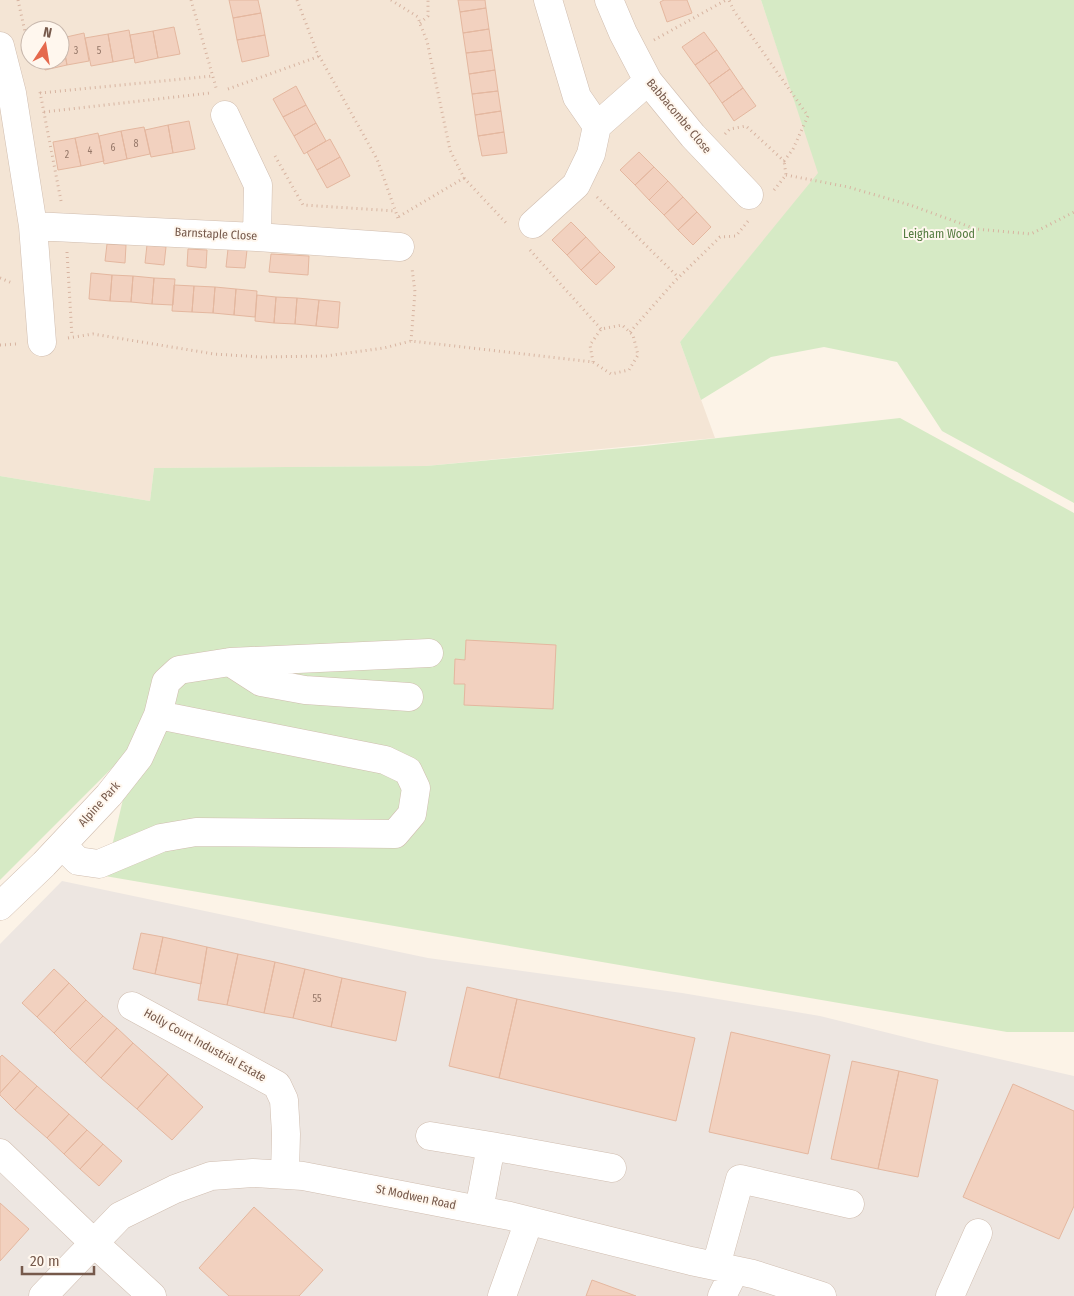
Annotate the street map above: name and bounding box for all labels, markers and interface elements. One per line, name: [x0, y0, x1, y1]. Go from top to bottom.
north arrow: [20, 20, 70, 70]
text: N: [42, 24, 53, 42]
house number: 3: [74, 45, 79, 57]
house number: 5: [97, 45, 102, 57]
street label: Babbacombe Close: [644, 76, 714, 156]
house number: 8: [134, 138, 139, 150]
house number: 6: [111, 142, 116, 154]
house number: 4: [88, 145, 93, 157]
house number: 2: [65, 149, 70, 161]
street label: Barnstaple Close: [174, 225, 258, 243]
park label: Leigham Wood: [903, 227, 975, 241]
street label: Alpine Park: [75, 778, 123, 829]
house number: 55: [312, 993, 322, 1005]
street label: Holly Court Industrial Estate: [141, 1006, 269, 1085]
street label: St Modwen Road: [375, 1182, 457, 1212]
scale bar: [22, 1244, 95, 1276]
text: 20 m: [30, 1252, 60, 1270]

